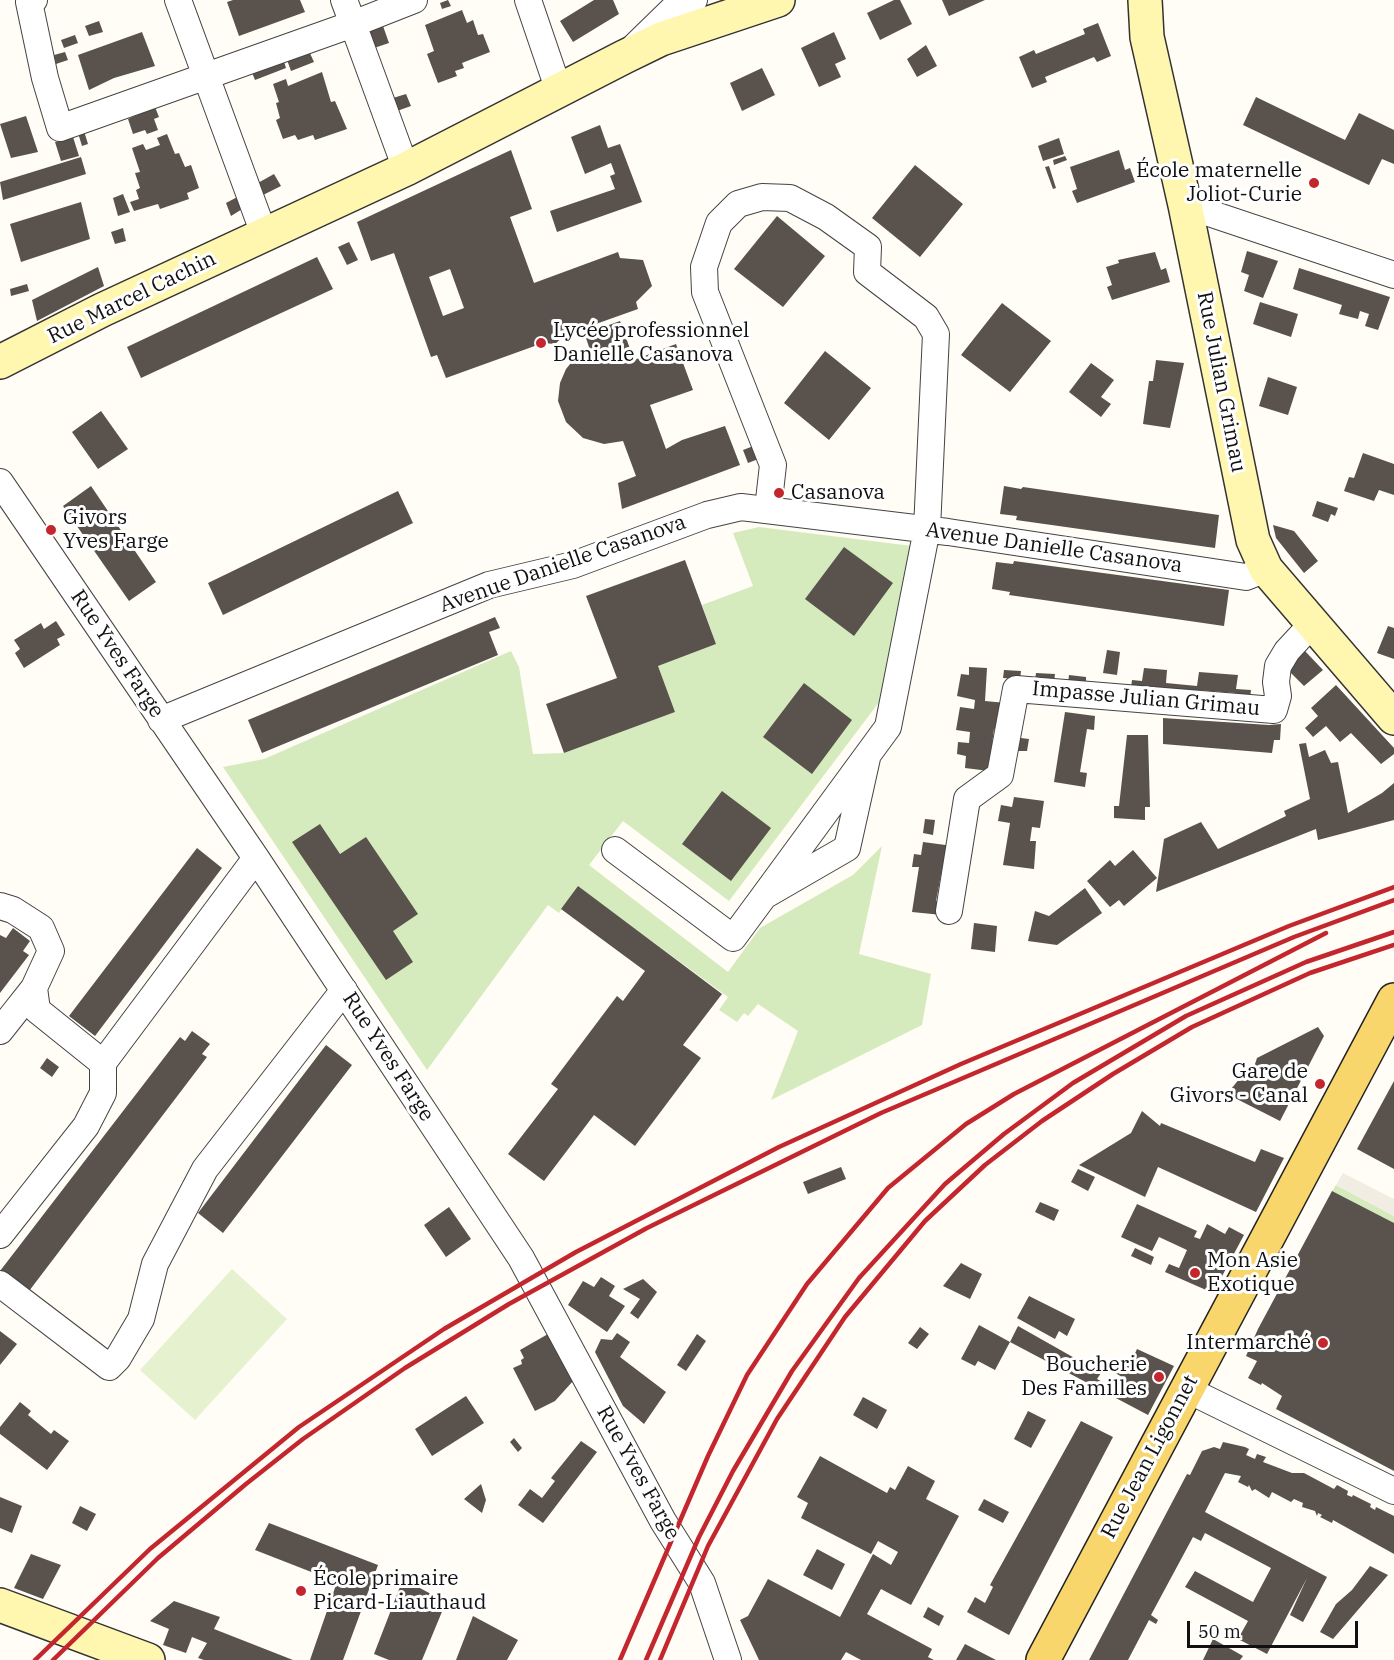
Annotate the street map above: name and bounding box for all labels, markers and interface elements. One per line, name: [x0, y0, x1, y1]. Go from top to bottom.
place label: École maternelle Joliot-Curie: [1136, 158, 1302, 208]
marker: École maternelle Joliot-Curie: [1307, 176, 1321, 190]
street label: Rue Marcel Cachin: [44, 246, 220, 350]
street label: Rue Julian Grimau: [1191, 289, 1251, 475]
place label: Lycée professionnel Danielle Casanova: [553, 318, 749, 368]
marker: Lycée professionnel Danielle Casanova: [534, 336, 548, 350]
place label: Casanova: [791, 480, 885, 506]
marker: Casanova: [772, 486, 786, 500]
place label: Givors Yves Farge: [63, 505, 169, 555]
street label: Avenue Danielle Casanova: [436, 510, 690, 618]
street label: Avenue Danielle Casanova: [924, 517, 1184, 579]
marker: Givors Yves Farge: [44, 523, 58, 537]
street label: Rue Yves Farge: [65, 585, 169, 723]
street label: Impasse Julian Grimau: [1031, 676, 1261, 722]
street label: Rue Yves Farge: [337, 988, 439, 1126]
place label: Gare de Givors - Canal: [1170, 1059, 1308, 1109]
marker: Gare de Givors - Canal: [1313, 1077, 1327, 1091]
place label: Mon Asie Exotique: [1207, 1248, 1298, 1298]
marker: Mon Asie Exotique: [1188, 1266, 1202, 1280]
place label: Intermarché: [1186, 1330, 1311, 1356]
marker: Intermarché: [1316, 1336, 1330, 1350]
place label: Boucherie Des Familles: [1021, 1352, 1147, 1402]
marker: Boucherie Des Familles: [1152, 1370, 1166, 1384]
street label: Rue Jean Ligonnet: [1096, 1371, 1204, 1543]
street label: Rue Yves Farge: [591, 1402, 685, 1544]
place label: École primaire Picard-Liauthaud: [313, 1566, 486, 1616]
marker: École primaire Picard-Liauthaud: [294, 1584, 308, 1598]
scale bar: [1190, 1609, 1361, 1647]
text: 50 m: [1198, 1620, 1241, 1643]

